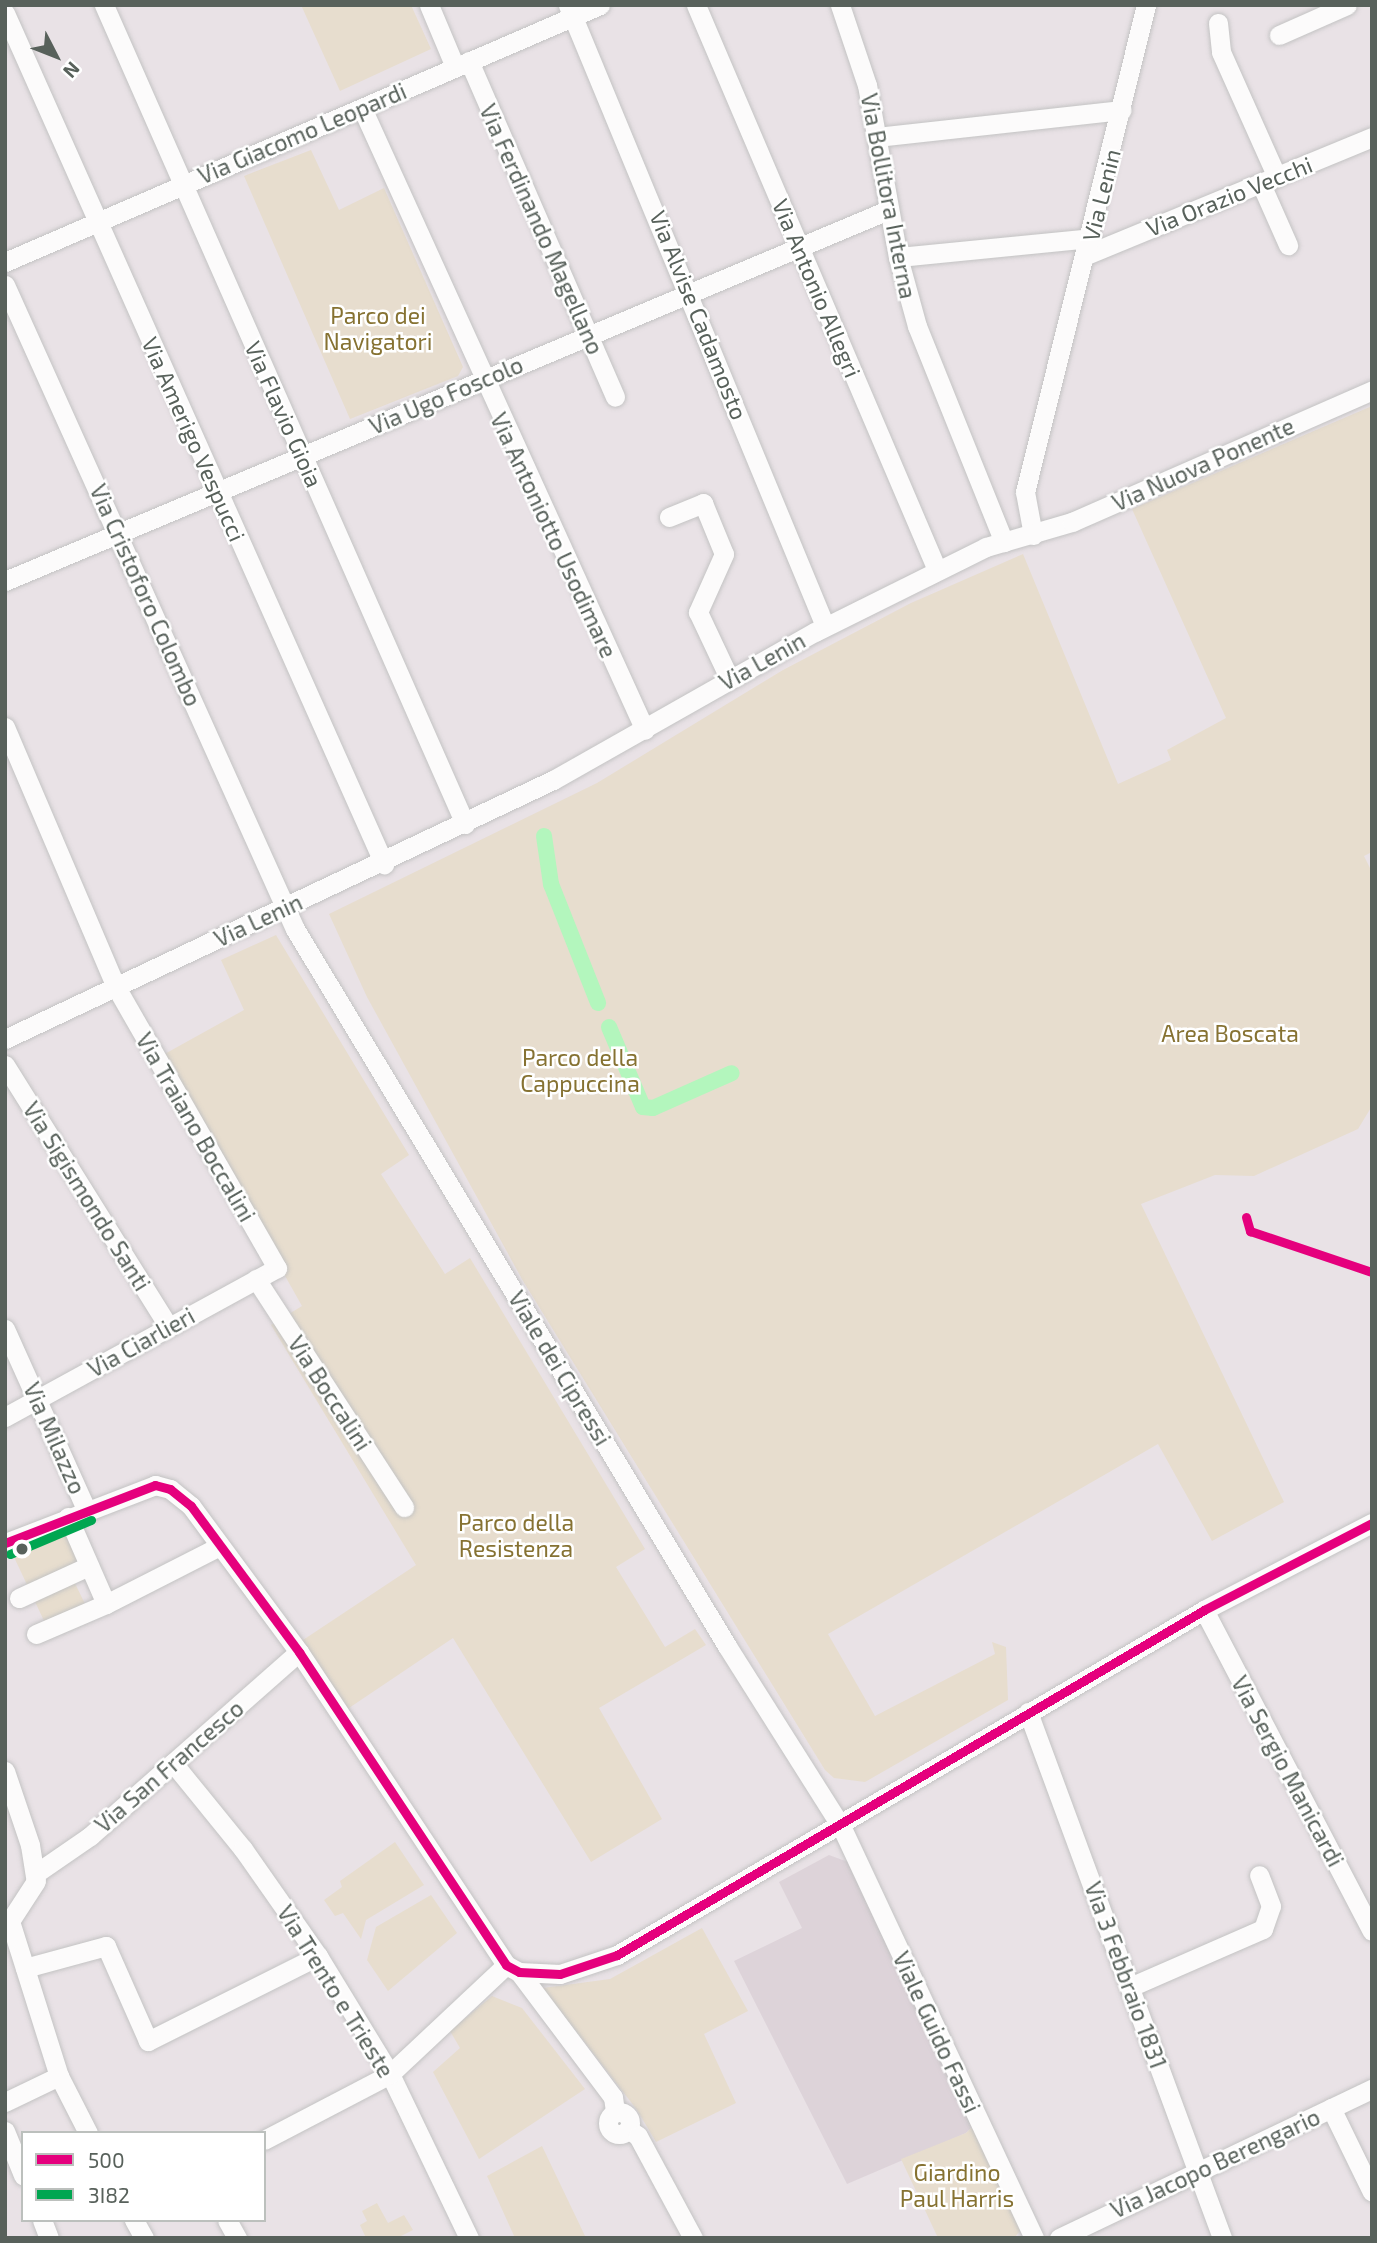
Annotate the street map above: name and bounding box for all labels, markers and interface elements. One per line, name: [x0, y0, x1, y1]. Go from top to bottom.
north arrow: [21, 21, 91, 91]
text: N: [59, 58, 85, 83]
street label: Via Giacomo Leopardi: [194, 77, 410, 189]
street label: Via Bollitora Interna: [856, 91, 922, 301]
street label: Via Ferdinando Magellano: [474, 100, 610, 358]
street label: Via Lenin: [1076, 146, 1126, 244]
street label: Via Orazio Vecchi: [1142, 150, 1316, 242]
street label: Via Antonio Allegri: [767, 194, 867, 382]
street label: Via Alvise Cadamosto: [644, 206, 754, 424]
park label: Parco dei Navigatori: [324, 301, 432, 355]
street label: Via Amerigo Vespucci: [136, 332, 252, 546]
street label: Via Flavio Gioia: [239, 337, 329, 491]
street label: Via Ugo Foscolo: [365, 350, 527, 440]
street label: Via Antoniotto Usodimare: [485, 408, 623, 662]
street label: Via Nuova Ponente: [1108, 411, 1298, 517]
street label: Via Cristoforo Colombo: [85, 480, 207, 710]
street label: Via Lenin: [714, 626, 810, 696]
street label: Via Lenin: [210, 888, 306, 952]
park label: Area Boscata: [1161, 1019, 1299, 1047]
street label: Via Traiano Boccalini: [130, 1027, 262, 1227]
park label: Parco della Cappuccina: [520, 1043, 640, 1097]
street label: Via Sigismondo Santi: [18, 1096, 156, 1296]
street label: Viale dei Cipressi: [503, 1286, 617, 1450]
street label: Via Ciarlieri: [83, 1301, 199, 1383]
street label: Via Boccalini: [283, 1330, 377, 1456]
street label: Via Milazzo: [18, 1378, 92, 1498]
park label: Parco della Resistenza: [458, 1508, 574, 1562]
unlabelled marker: [15, 1542, 29, 1556]
street label: Via Sergio Manicardi: [1226, 1671, 1350, 1871]
street label: Via San Francesco: [89, 1694, 249, 1838]
street label: Via 3 Febbraio 1831: [1079, 1878, 1173, 2072]
street label: Via Trento e Trieste: [272, 1899, 400, 2083]
street label: Viale Guido Fassi: [888, 1947, 986, 2117]
street label: Via Jacopo Berengario: [1106, 2102, 1324, 2224]
legend: [21, 2131, 266, 2222]
text: 500: [88, 2147, 125, 2172]
park label: Giardino Paul Harris: [900, 2158, 1014, 2212]
text: 3I82: [88, 2182, 130, 2207]

